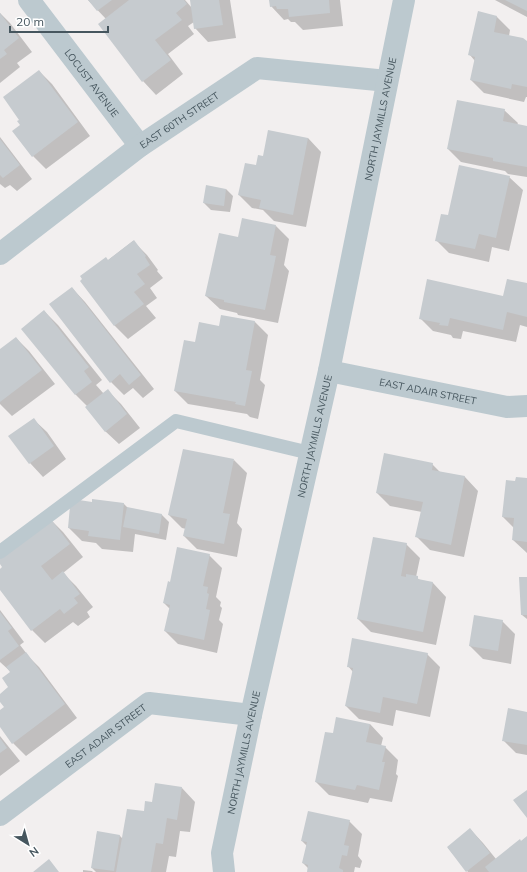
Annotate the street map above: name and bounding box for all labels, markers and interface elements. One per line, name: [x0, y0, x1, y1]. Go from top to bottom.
scale bar: [10, 8, 108, 34]
text: 20 m: [16, 14, 44, 29]
street label: LOCUST AVENUE: [62, 46, 122, 120]
street label: NORTH JAYMILLS AVENUE: [362, 56, 399, 182]
street label: EAST 60TH STREET: [137, 89, 222, 151]
street label: NORTH JAYMILLS AVENUE: [294, 373, 335, 499]
street label: EAST ADAIR STREET: [378, 375, 478, 408]
street label: NORTH JAYMILLS AVENUE: [224, 689, 263, 815]
street label: EAST ADAIR STREET: [62, 701, 149, 771]
north arrow: [8, 824, 48, 864]
text: N: [26, 844, 42, 860]

